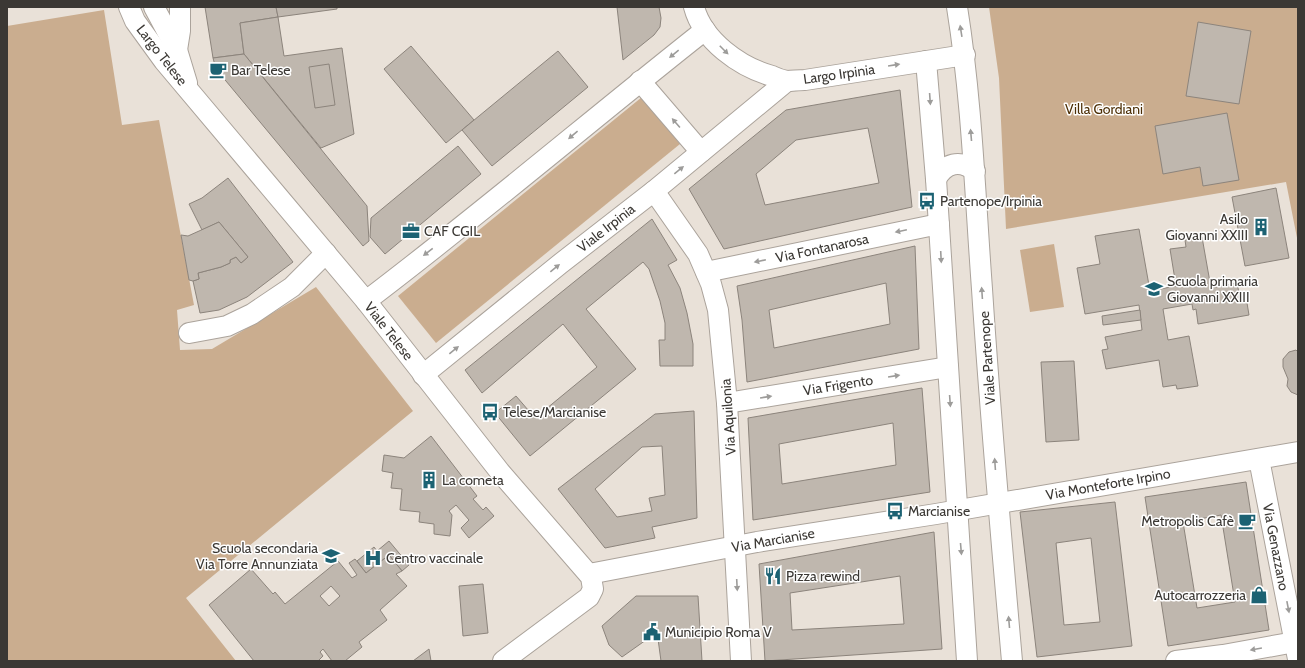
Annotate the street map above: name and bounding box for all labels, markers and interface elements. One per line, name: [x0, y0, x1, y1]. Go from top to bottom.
street label: Largo Telese: [132, 21, 192, 89]
one-way arrow: [958, 25, 964, 37]
one-way arrow: [719, 45, 729, 55]
one-way arrow: [669, 49, 680, 58]
cafe icon: Bar Telese: [208, 60, 228, 80]
street label: Largo Irpinia: [802, 60, 876, 88]
place label: Bar Telese: [231, 61, 291, 79]
one-way arrow: [888, 62, 901, 68]
one-way arrow: [927, 93, 934, 105]
park label: Villa Gordiani: [1065, 100, 1143, 118]
one-way arrow: [671, 117, 680, 128]
one-way arrow: [968, 129, 975, 141]
one-way arrow: [568, 131, 578, 140]
one-way arrow: [673, 166, 684, 175]
bus stop icon: Partenope/Irpinia: [917, 191, 937, 211]
place label: Partenope/Irpinia: [940, 192, 1042, 210]
street label: Viale Irpinia: [573, 200, 639, 256]
place label: Asilo Giovanni XXIII: [1166, 210, 1248, 244]
building icon: Asilo Giovanni XXIII: [1251, 217, 1271, 237]
office icon: CAF CGIL: [401, 221, 421, 241]
place label: CAF CGIL: [424, 222, 480, 240]
street label: Via Fontanarosa: [774, 229, 870, 267]
one-way arrow: [894, 229, 907, 235]
one-way arrow: [423, 248, 434, 257]
one-way arrow: [937, 251, 944, 263]
one-way arrow: [754, 259, 766, 265]
one-way arrow: [549, 264, 560, 273]
place label: Scuola primaria Giovanni XXIII: [1167, 272, 1258, 306]
school or university icon: Scuola primaria Giovanni XXIII: [1144, 279, 1164, 299]
one-way arrow: [978, 287, 985, 299]
street label: Viale Telese: [361, 298, 417, 364]
street label: Viale Partenope: [975, 311, 999, 405]
one-way arrow: [448, 346, 459, 354]
street label: Via Frigento: [802, 371, 874, 399]
one-way arrow: [888, 373, 900, 379]
street label: Via Aquilonia: [716, 378, 740, 456]
one-way arrow: [760, 394, 772, 400]
one-way arrow: [947, 395, 954, 407]
bus stop icon: Telese/Marcianise: [480, 402, 500, 422]
place label: Telese/Marcianise: [503, 403, 606, 421]
one-way arrow: [991, 458, 998, 470]
street label: Via Monteforte Irpino: [1044, 464, 1172, 504]
building icon: La cometa: [419, 470, 439, 490]
place label: La cometa: [442, 471, 504, 489]
bus stop icon: Marcianise: [885, 501, 905, 521]
place label: Marcianise: [908, 502, 970, 520]
street label: Via Genazzano: [1259, 502, 1293, 592]
cafe icon: Metropolis Cafè: [1237, 511, 1257, 531]
place label: Metropolis Cafè: [1141, 512, 1234, 530]
street label: Via Marcianise: [730, 524, 816, 556]
place label: Scuola secondaria Via Torre Annunziata: [196, 539, 318, 573]
one-way arrow: [957, 543, 964, 555]
school or university icon: Scuola secondaria Via Torre Annunziata: [321, 546, 341, 566]
hospital icon: Centro vaccinale: [363, 548, 383, 568]
place label: Centro vaccinale: [386, 549, 483, 567]
restaurant icon: Pizza rewind: [763, 566, 783, 586]
place label: Pizza rewind: [786, 567, 860, 585]
one-way arrow: [734, 579, 740, 592]
shop icon: Autocarrozzeria: [1249, 585, 1269, 605]
place label: Autocarrozzeria: [1154, 586, 1246, 604]
one-way arrow: [1285, 601, 1291, 613]
one-way arrow: [1005, 616, 1012, 628]
public building icon: Municipio Roma V: [642, 622, 662, 642]
place label: Municipio Roma V: [665, 623, 772, 641]
one-way arrow: [1250, 646, 1263, 652]

